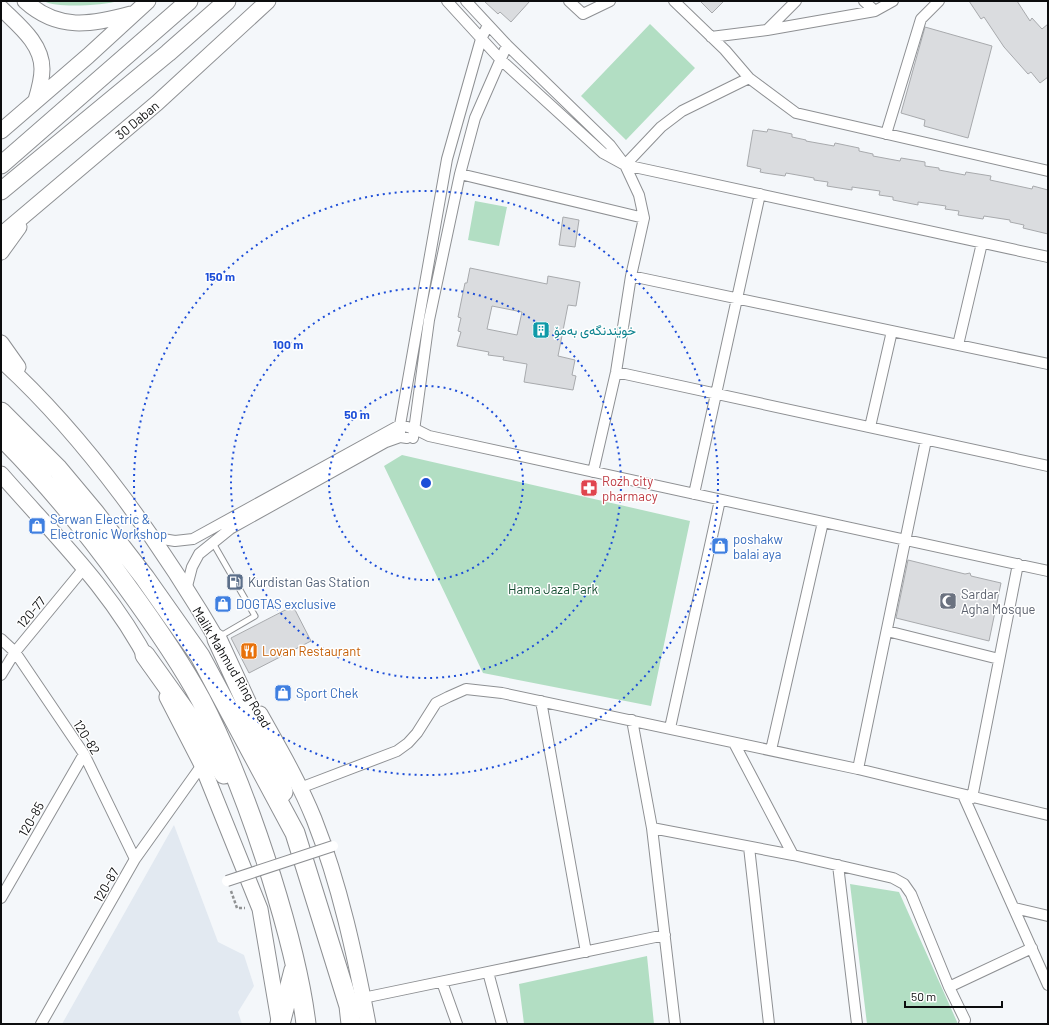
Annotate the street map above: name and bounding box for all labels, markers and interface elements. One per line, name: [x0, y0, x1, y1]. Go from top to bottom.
street label: 30 Daban: [112, 97, 162, 143]
text: 150 m: [205, 269, 235, 283]
building icon: خوێندنگەی بەمۆ: [531, 320, 551, 340]
place label: خوێندنگەی بەمۆ: [554, 322, 636, 339]
text: 100 m: [273, 337, 303, 351]
text: 50 m: [344, 407, 370, 421]
place label: Rozh city pharmacy: [602, 473, 658, 504]
centre of rings: [419, 476, 433, 490]
pharmacy icon: Rozh city pharmacy: [579, 478, 599, 498]
place label: Serwan Electric & Electronic Workshop: [50, 511, 167, 542]
shop icon: Serwan Electric & Electronic Workshop: [27, 516, 47, 536]
place label: poshakw balai aya: [733, 531, 783, 562]
shop icon: poshakw balai aya: [710, 536, 730, 556]
fuel station icon: Kurdistan Gas Station: [225, 572, 245, 592]
place label: Kurdistan Gas Station: [248, 574, 370, 590]
park label: Hama Jaza Park: [508, 581, 598, 597]
place label: Sardar Agha Mosque: [961, 586, 1036, 617]
mosque icon: Sardar Agha Mosque: [938, 591, 958, 611]
street label: 120-77: [13, 593, 49, 631]
shop icon: DOGTAS exclusive: [213, 594, 233, 614]
place label: DOGTAS exclusive: [236, 596, 336, 612]
street label: Malik Mahmud Ring Road: [190, 604, 274, 730]
restaurant icon: Lovan Restaurant: [239, 641, 259, 661]
place label: Lovan Restaurant: [262, 643, 361, 659]
shop icon: Sport Chek: [273, 683, 293, 703]
place label: Sport Chek: [296, 685, 359, 701]
street label: 120-82: [70, 717, 104, 757]
street label: 120-85: [15, 799, 47, 839]
street label: 120-87: [90, 865, 122, 905]
scale bar: [905, 983, 1002, 1009]
text: 50 m: [911, 989, 936, 1003]

